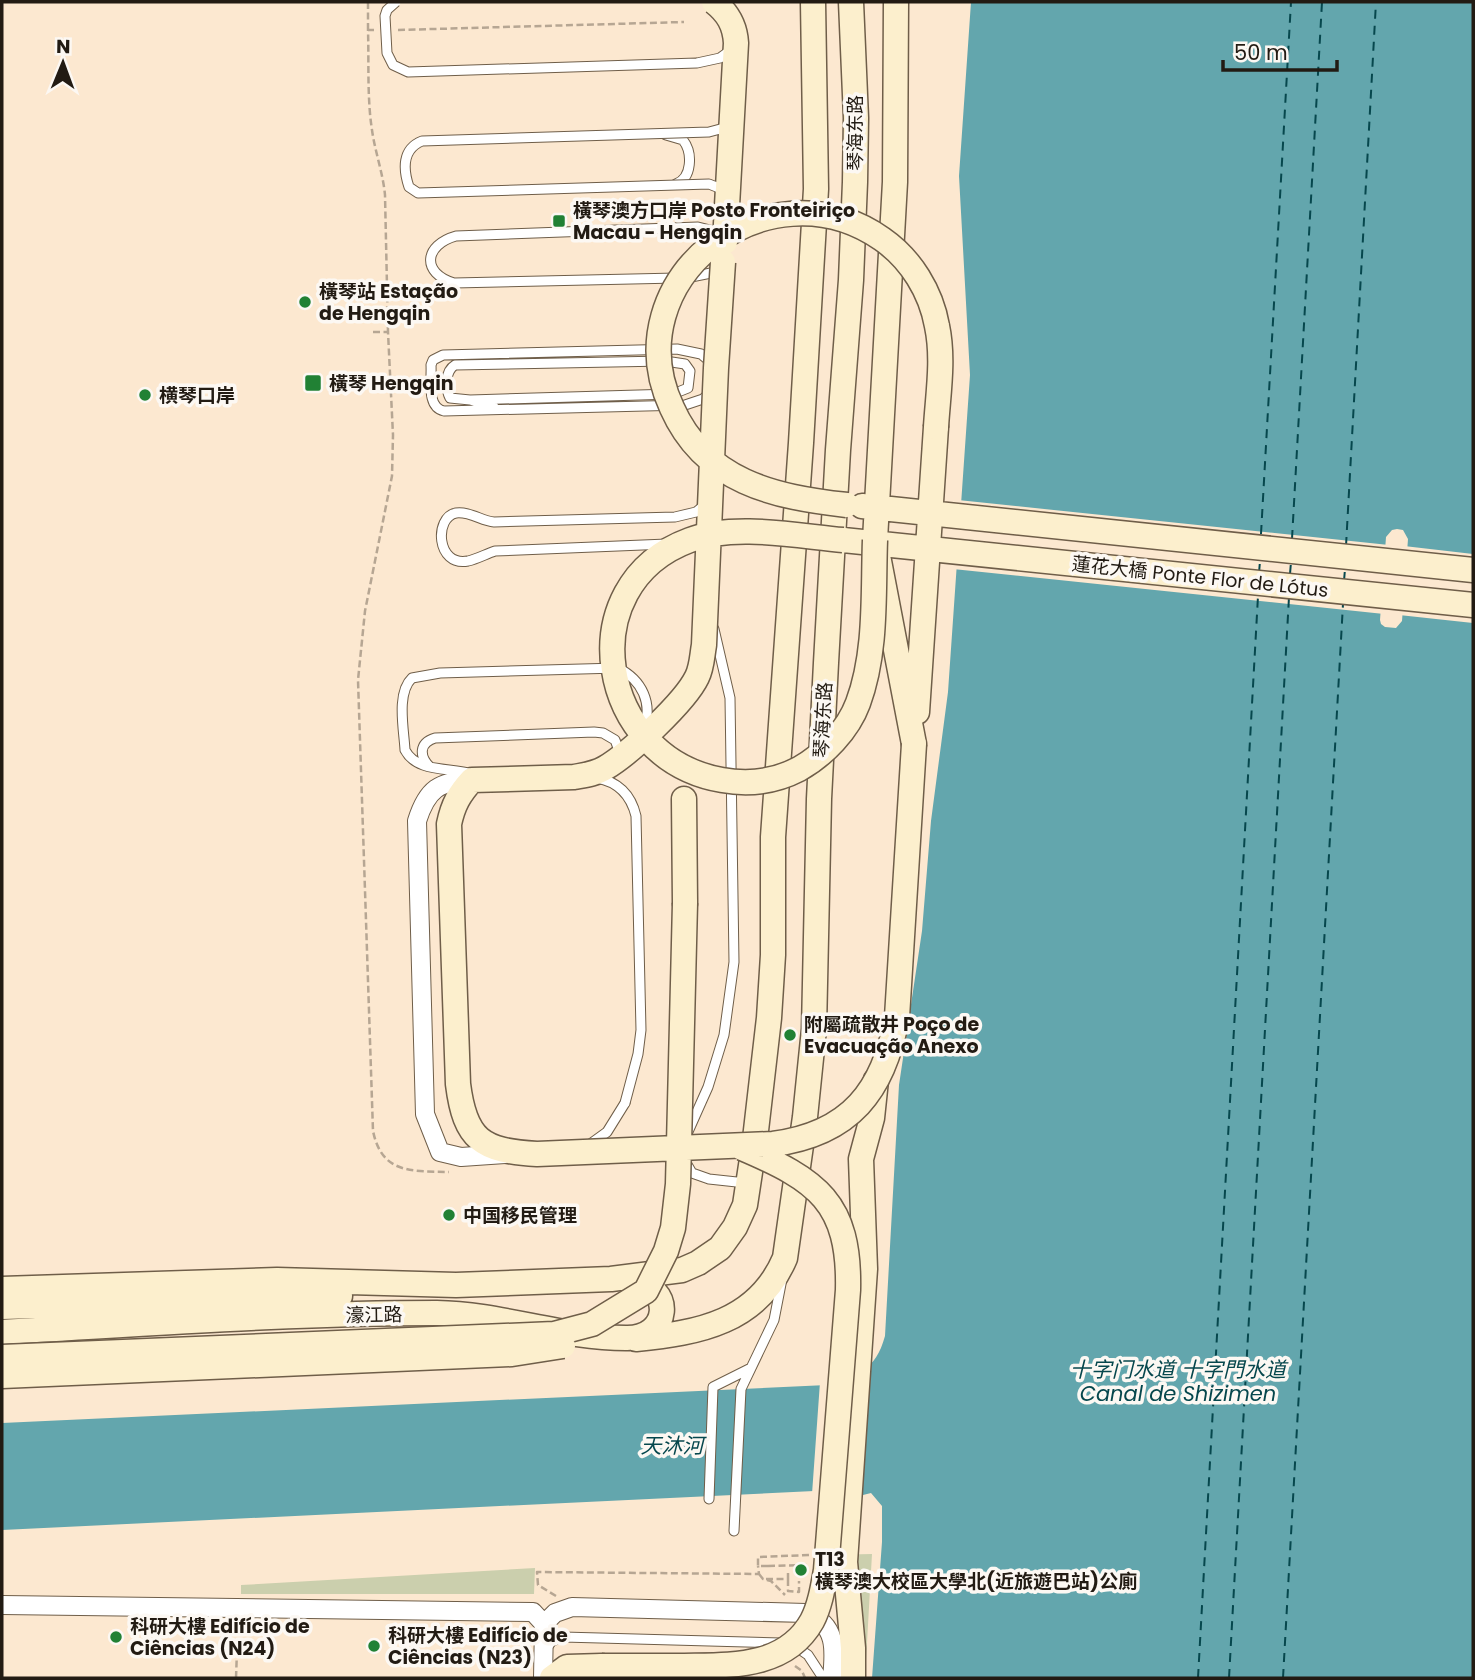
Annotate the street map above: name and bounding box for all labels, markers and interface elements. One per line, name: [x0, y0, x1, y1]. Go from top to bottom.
north arrow: [28, 28, 98, 98]
scale bar: [1223, 28, 1337, 72]
text: N: [56, 33, 71, 60]
text: 50 m: [1234, 38, 1288, 67]
street label: 琴海东路: [842, 95, 869, 171]
place label: 橫琴澳方口岸 Posto Fronteiriço Macau - Hengqin: [573, 197, 855, 246]
marker: 橫琴澳方口岸 Posto Fronteiriço Macau - Hengqin: [551, 213, 567, 229]
place label: 橫琴站 Estação de Hengqin: [319, 278, 458, 327]
marker: 橫琴站 Estação de Hengqin: [297, 294, 313, 310]
place label: 橫琴 Hengqin: [329, 370, 454, 397]
marker: 橫琴 Hengqin: [303, 373, 323, 393]
place label: 横琴口岸: [159, 382, 235, 409]
marker: 横琴口岸: [137, 387, 153, 403]
street label: 蓮花大橋 Ponte Flor de Lótus: [1070, 550, 1330, 604]
street label: 琴海东路: [808, 681, 838, 759]
place label: 附屬疏散井 Poço de Evacuação Anexo: [804, 1011, 980, 1060]
marker: 附屬疏散井 Poço de Evacuação Anexo: [782, 1027, 798, 1043]
place label: 中国移民管理: [463, 1202, 577, 1229]
marker: 中国移民管理: [441, 1207, 457, 1223]
street label: 濠江路: [345, 1301, 403, 1329]
water label: 十字门水道 十字門水道 Canal de Shizimen: [1070, 1355, 1289, 1408]
water label: 天沐河: [641, 1431, 707, 1460]
place label: T13 橫琴澳大校區大學北(近旅遊巴站)公廁: [815, 1546, 1137, 1595]
marker: T13 橫琴澳大校區大學北(近旅遊巴站)公廁: [793, 1562, 809, 1578]
place label: 科研大樓 Edifício de Ciências (N24): [130, 1613, 310, 1662]
place label: 科研大樓 Edifício de Ciências (N23): [388, 1622, 568, 1671]
marker: 科研大樓 Edifício de Ciências (N24): [108, 1629, 124, 1645]
marker: 科研大樓 Edifício de Ciências (N23): [366, 1638, 382, 1654]

